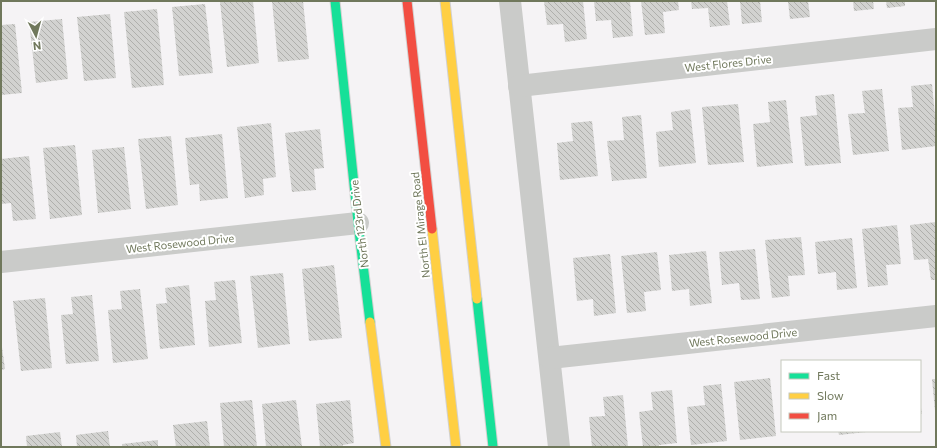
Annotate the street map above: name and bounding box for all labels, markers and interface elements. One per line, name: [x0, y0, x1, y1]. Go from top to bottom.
north arrow: [16, 16, 56, 56]
text: N: [32, 40, 42, 53]
street label: West Flores Drive: [684, 52, 772, 74]
street label: North El Mirage Road: [408, 171, 432, 279]
street label: North 123rd Drive: [347, 179, 371, 269]
street label: West Rosewood Drive: [125, 231, 235, 255]
street label: West Rosewood Drive: [688, 325, 798, 349]
legend: [781, 360, 921, 432]
text: Fast: [817, 368, 840, 382]
text: Slow: [817, 388, 844, 402]
text: Jam: [817, 408, 837, 423]

